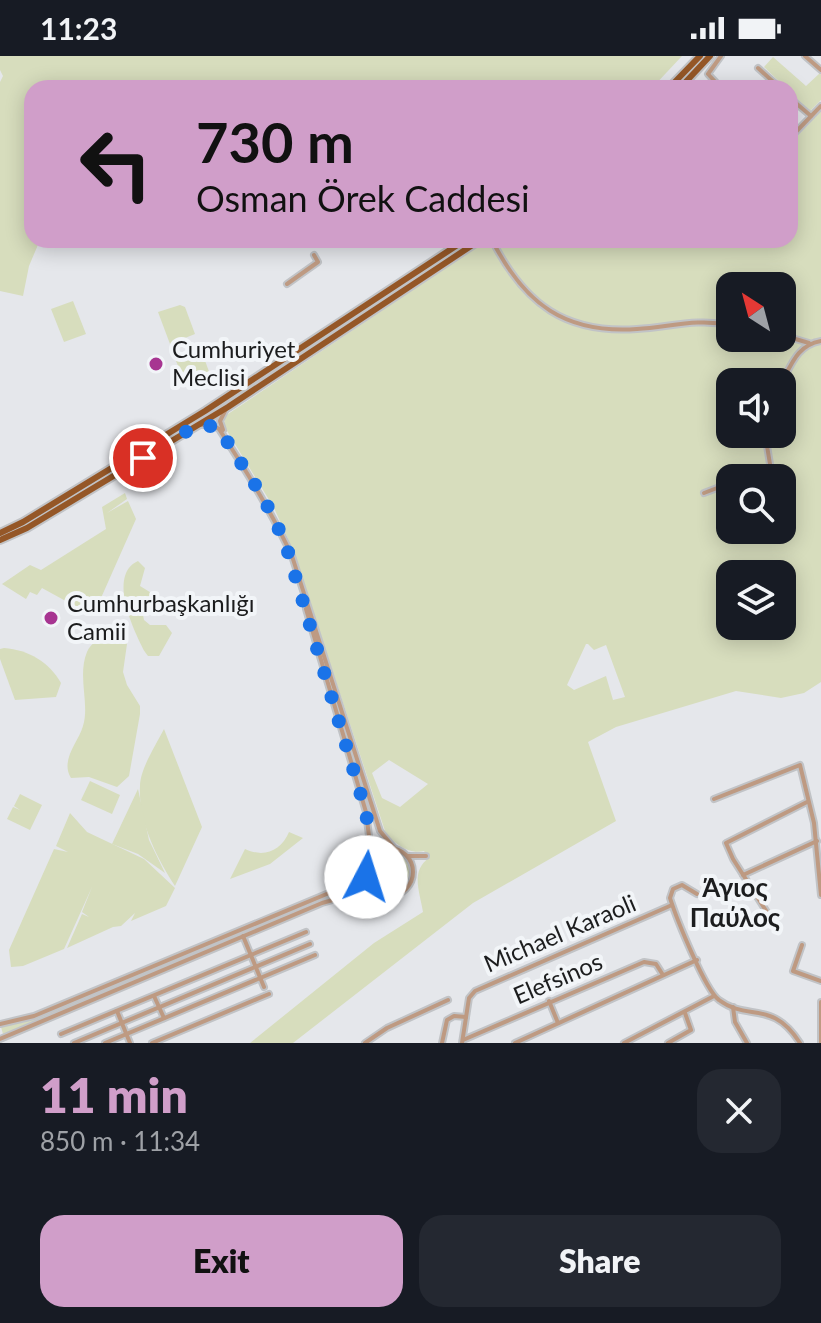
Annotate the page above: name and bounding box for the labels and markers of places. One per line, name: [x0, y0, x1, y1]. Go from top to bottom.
place label: Cumhuriyet Meclisi: [172, 334, 296, 391]
marker: Cumhuriyet Meclisi: [147, 355, 165, 373]
pin: [109, 424, 177, 492]
place label: Cumhurbaşkanlığı Camii: [67, 588, 254, 645]
marker: Cumhurbaşkanlığı Camii: [42, 609, 60, 627]

